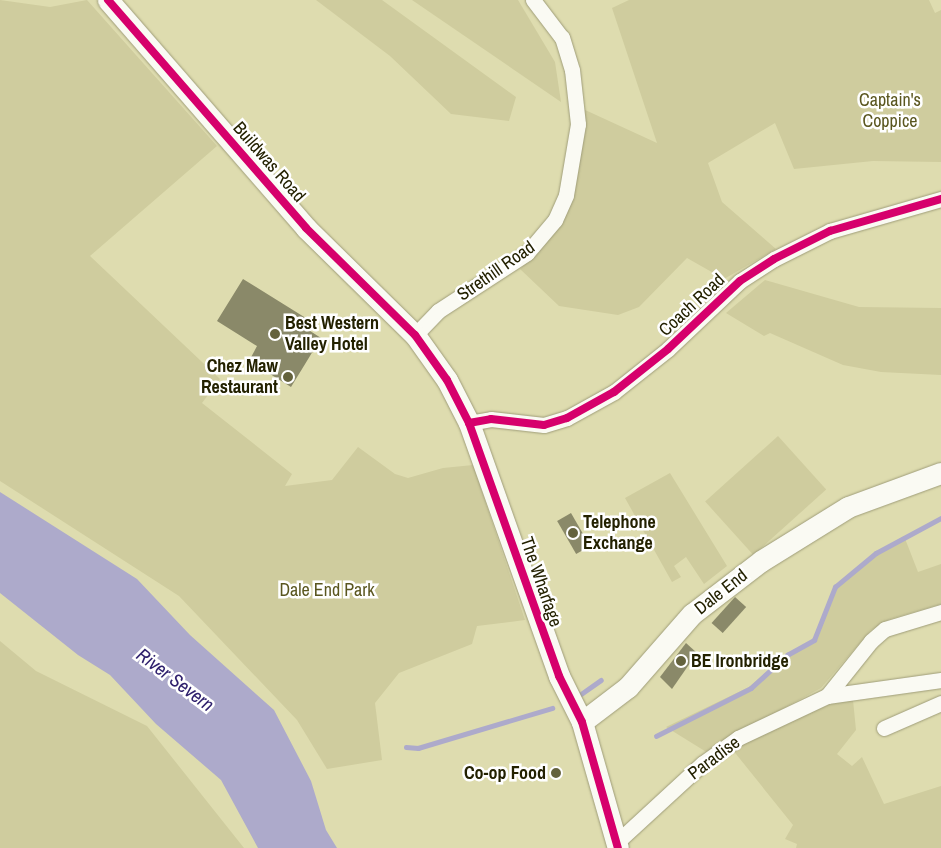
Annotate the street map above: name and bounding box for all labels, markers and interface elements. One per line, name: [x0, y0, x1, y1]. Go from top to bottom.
park label: Captain's Coppice: [859, 90, 921, 132]
street label: Buildwas Road: [228, 117, 310, 207]
street label: Strethill Road: [453, 237, 539, 305]
street label: Coach Road: [655, 269, 729, 341]
place label: Best Western Valley Hotel: [285, 313, 379, 356]
marker: Best Western Valley Hotel: [269, 328, 281, 340]
place label: Chez Maw Restaurant: [201, 356, 278, 398]
marker: Chez Maw Restaurant: [282, 371, 294, 383]
place label: Telephone Exchange: [583, 512, 656, 554]
marker: Telephone Exchange: [567, 527, 579, 539]
street label: The Wharfage: [516, 534, 566, 630]
street label: Dale End: [690, 565, 752, 619]
park label: Dale End Park: [279, 579, 375, 601]
water label: River Severn: [132, 644, 218, 716]
place label: BE Ironbridge: [691, 650, 789, 672]
marker: BE Ironbridge: [675, 655, 687, 667]
street label: Paradise: [684, 732, 744, 784]
place label: Co-op Food: [464, 762, 546, 784]
marker: Co-op Food: [550, 767, 562, 779]

